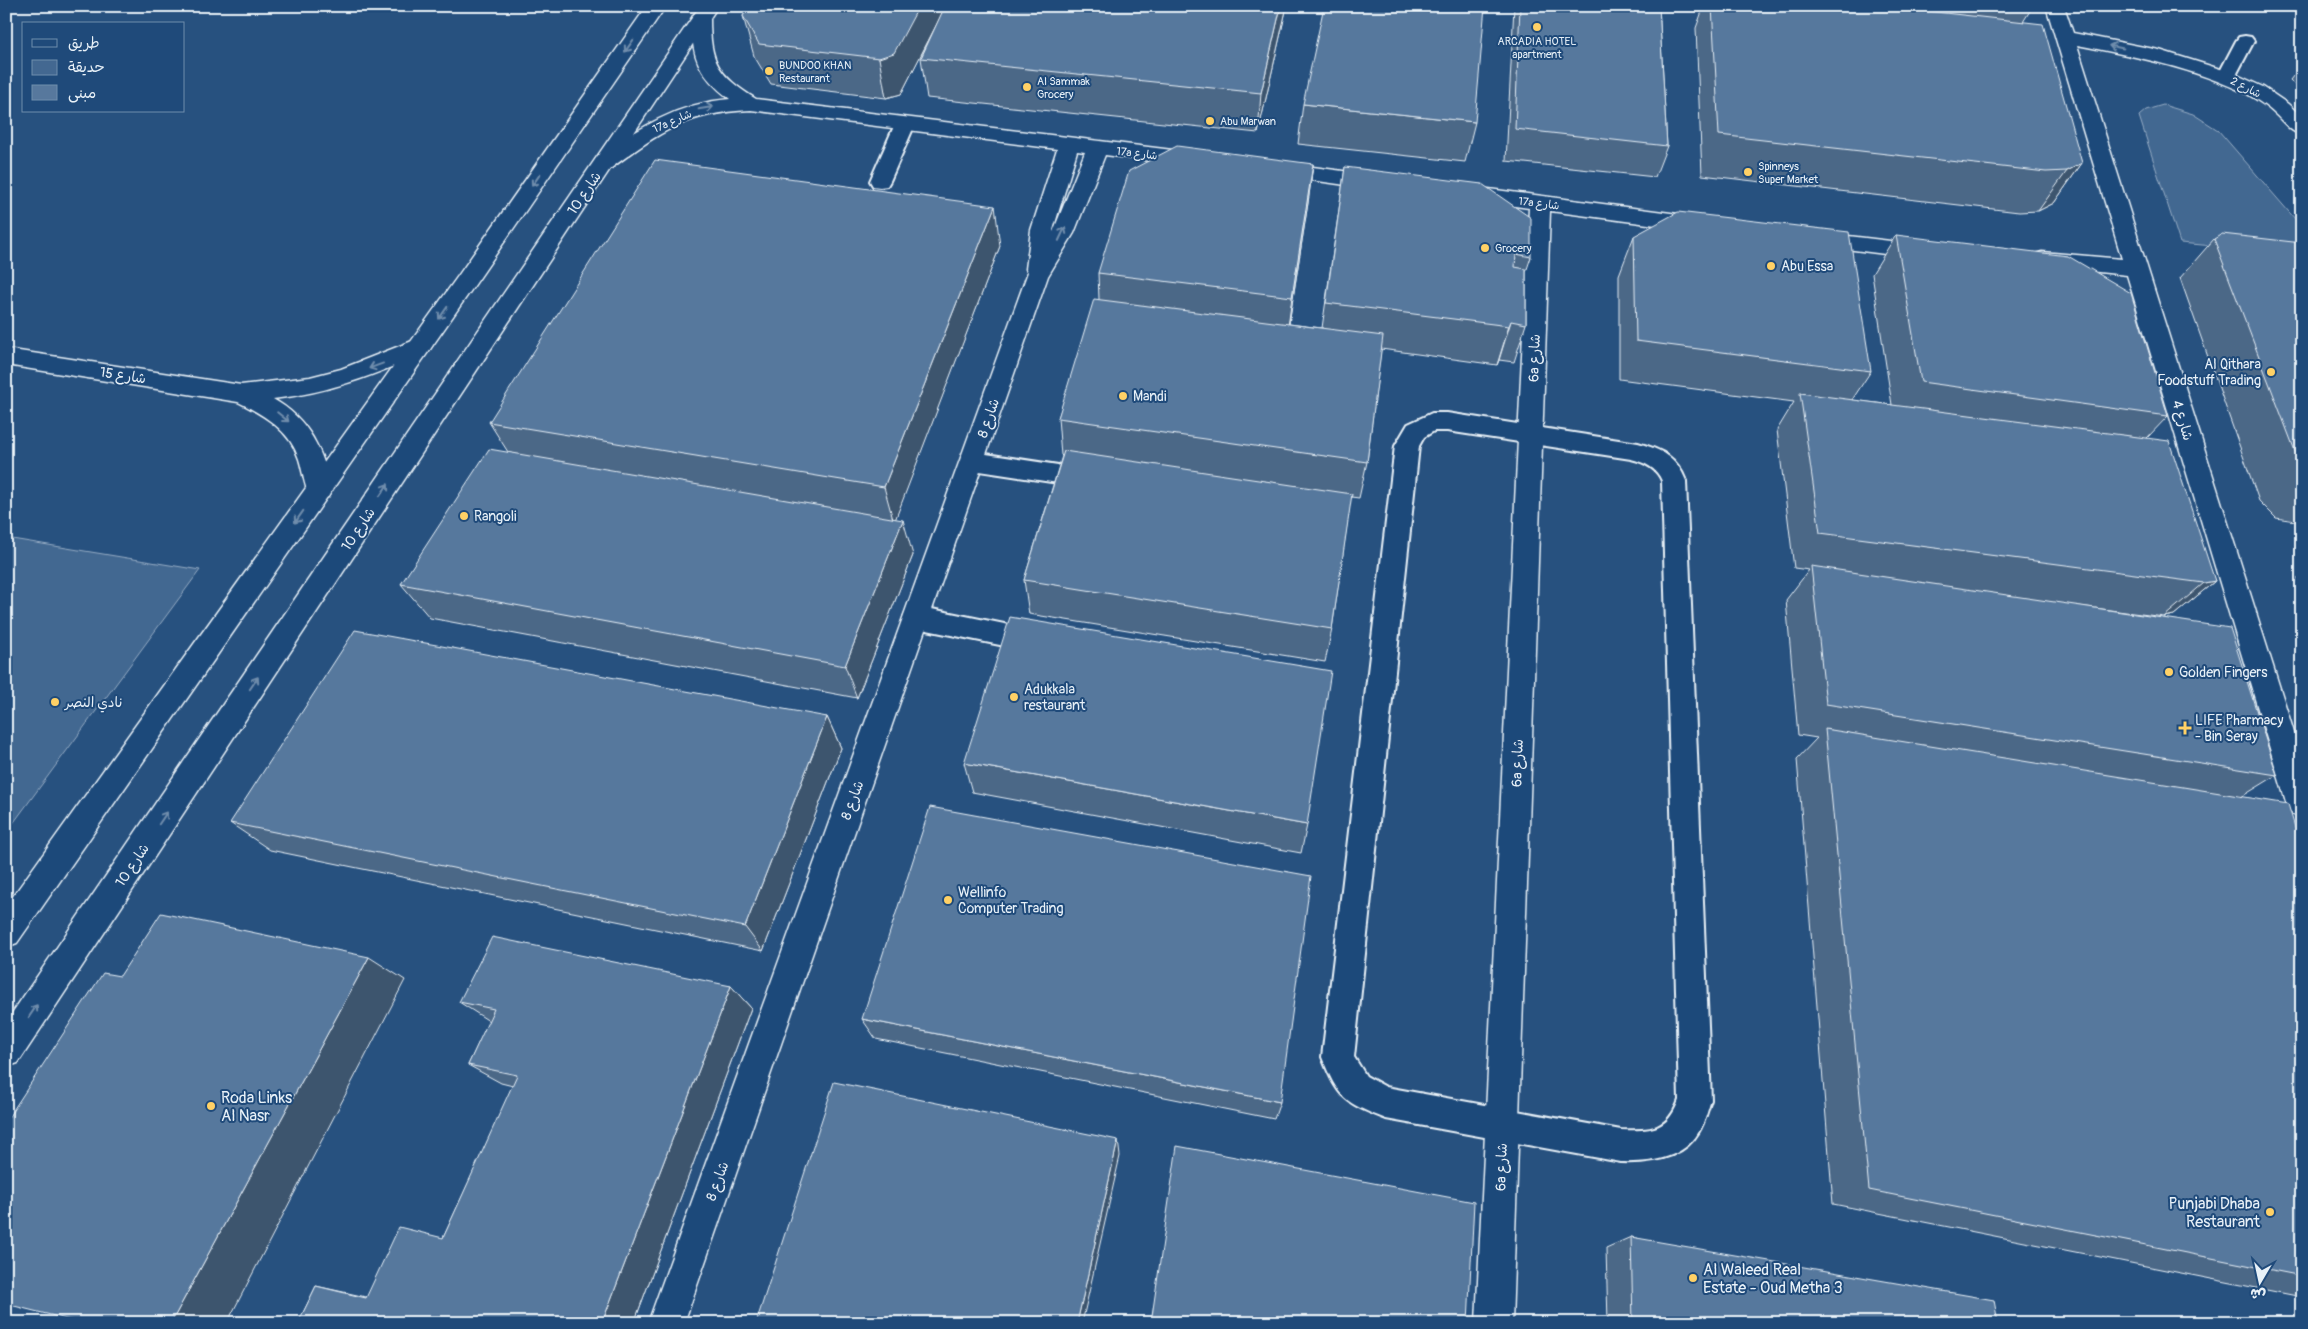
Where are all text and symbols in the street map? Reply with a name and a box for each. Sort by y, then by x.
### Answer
marker: ARCADIA HOTEL apartment [1531,21,1543,33]
legend [22,22,185,112]
text: طريق [68,34,100,53]
place label: ARCADIA HOTEL apartment [1498,35,1576,61]
one-way arrow [624,39,634,53]
one-way arrow [2109,42,2125,51]
text: حديقة [68,58,105,77]
place label: BUNDOO KHAN Restaurant [779,59,851,85]
marker: BUNDOO KHAN Restaurant [763,65,775,77]
street label: شارع 2 [2227,74,2263,102]
place label: Al Sammak Grocery [1037,75,1090,101]
marker: Al Sammak Grocery [1021,81,1033,93]
text: مبنى [68,84,96,103]
one-way arrow [698,102,714,112]
street label: 17a شارع [651,107,695,138]
marker: Abu Marwan [1204,115,1216,127]
place label: Abu Marwan [1220,115,1276,128]
street label: 17a شارع [1115,145,1158,164]
place label: Spinneys Super Market [1758,160,1819,186]
marker: Spinneys Super Market [1742,166,1754,178]
street label: شارع 10 [564,168,606,219]
one-way arrow [531,173,541,187]
street label: 17a شارع [1517,195,1560,214]
one-way arrow [1058,227,1067,242]
marker: Grocery [1479,242,1491,254]
place label: Grocery [1495,242,1532,255]
place label: Abu Essa [1781,258,1833,275]
marker: Abu Essa [1765,260,1777,272]
one-way arrow [438,306,448,320]
street label: 6a شارع [1525,334,1545,382]
place label: Al Qithara Foodstuff Trading [2157,356,2261,389]
one-way arrow [368,362,383,371]
street label: شارع 15 [99,363,147,389]
marker: Al Qithara Foodstuff Trading [2265,366,2277,378]
place label: Mandi [1133,388,1167,405]
marker: Mandi [1117,390,1129,402]
street label: شارع 8 [974,396,1004,440]
street label: شارع 4 [2167,398,2197,443]
one-way arrow [276,412,289,423]
one-way arrow [379,483,389,497]
street label: شارع 10 [338,504,380,555]
place label: Rangoli [474,508,517,525]
one-way arrow [294,510,304,524]
marker: Rangoli [458,510,470,522]
place label: Golden Fingers [2179,664,2268,681]
marker: Golden Fingers [2163,666,2175,678]
one-way arrow [249,676,259,690]
place label: Adukkala restaurant [1024,681,1086,714]
marker: Adukkala restaurant [1008,691,1020,703]
place label: نادي النصر [64,694,122,713]
marker: نادي النصر [49,696,61,708]
place label: LIFE Pharmacy - Bin Seray [2195,712,2283,745]
marker: LIFE Pharmacy - Bin Seray [2179,722,2191,734]
street label: 6a شارع [1508,739,1528,787]
street label: شارع 8 [838,778,868,822]
one-way arrow [158,811,168,825]
street label: شارع 10 [112,840,154,891]
place label: Wellinfo Computer Trading [958,884,1063,917]
marker: Wellinfo Computer Trading [942,894,954,906]
one-way arrow [29,1004,39,1018]
place label: Roda Links Al Nasr [221,1088,292,1126]
marker: Roda Links Al Nasr [205,1100,217,1112]
street label: 6a شارع [1492,1143,1512,1191]
street label: شارع 8 [703,1159,733,1203]
place label: Punjabi Dhaba Restaurant [2168,1194,2261,1232]
marker: Punjabi Dhaba Restaurant [2264,1206,2276,1218]
north arrow [2236,1256,2286,1306]
place label: Al Waleed Real Estate - Oud Metha 3 [1703,1260,1843,1298]
marker: Al Waleed Real Estate - Oud Metha 3 [1687,1272,1699,1284]
text: ش [2249,1285,2267,1304]

